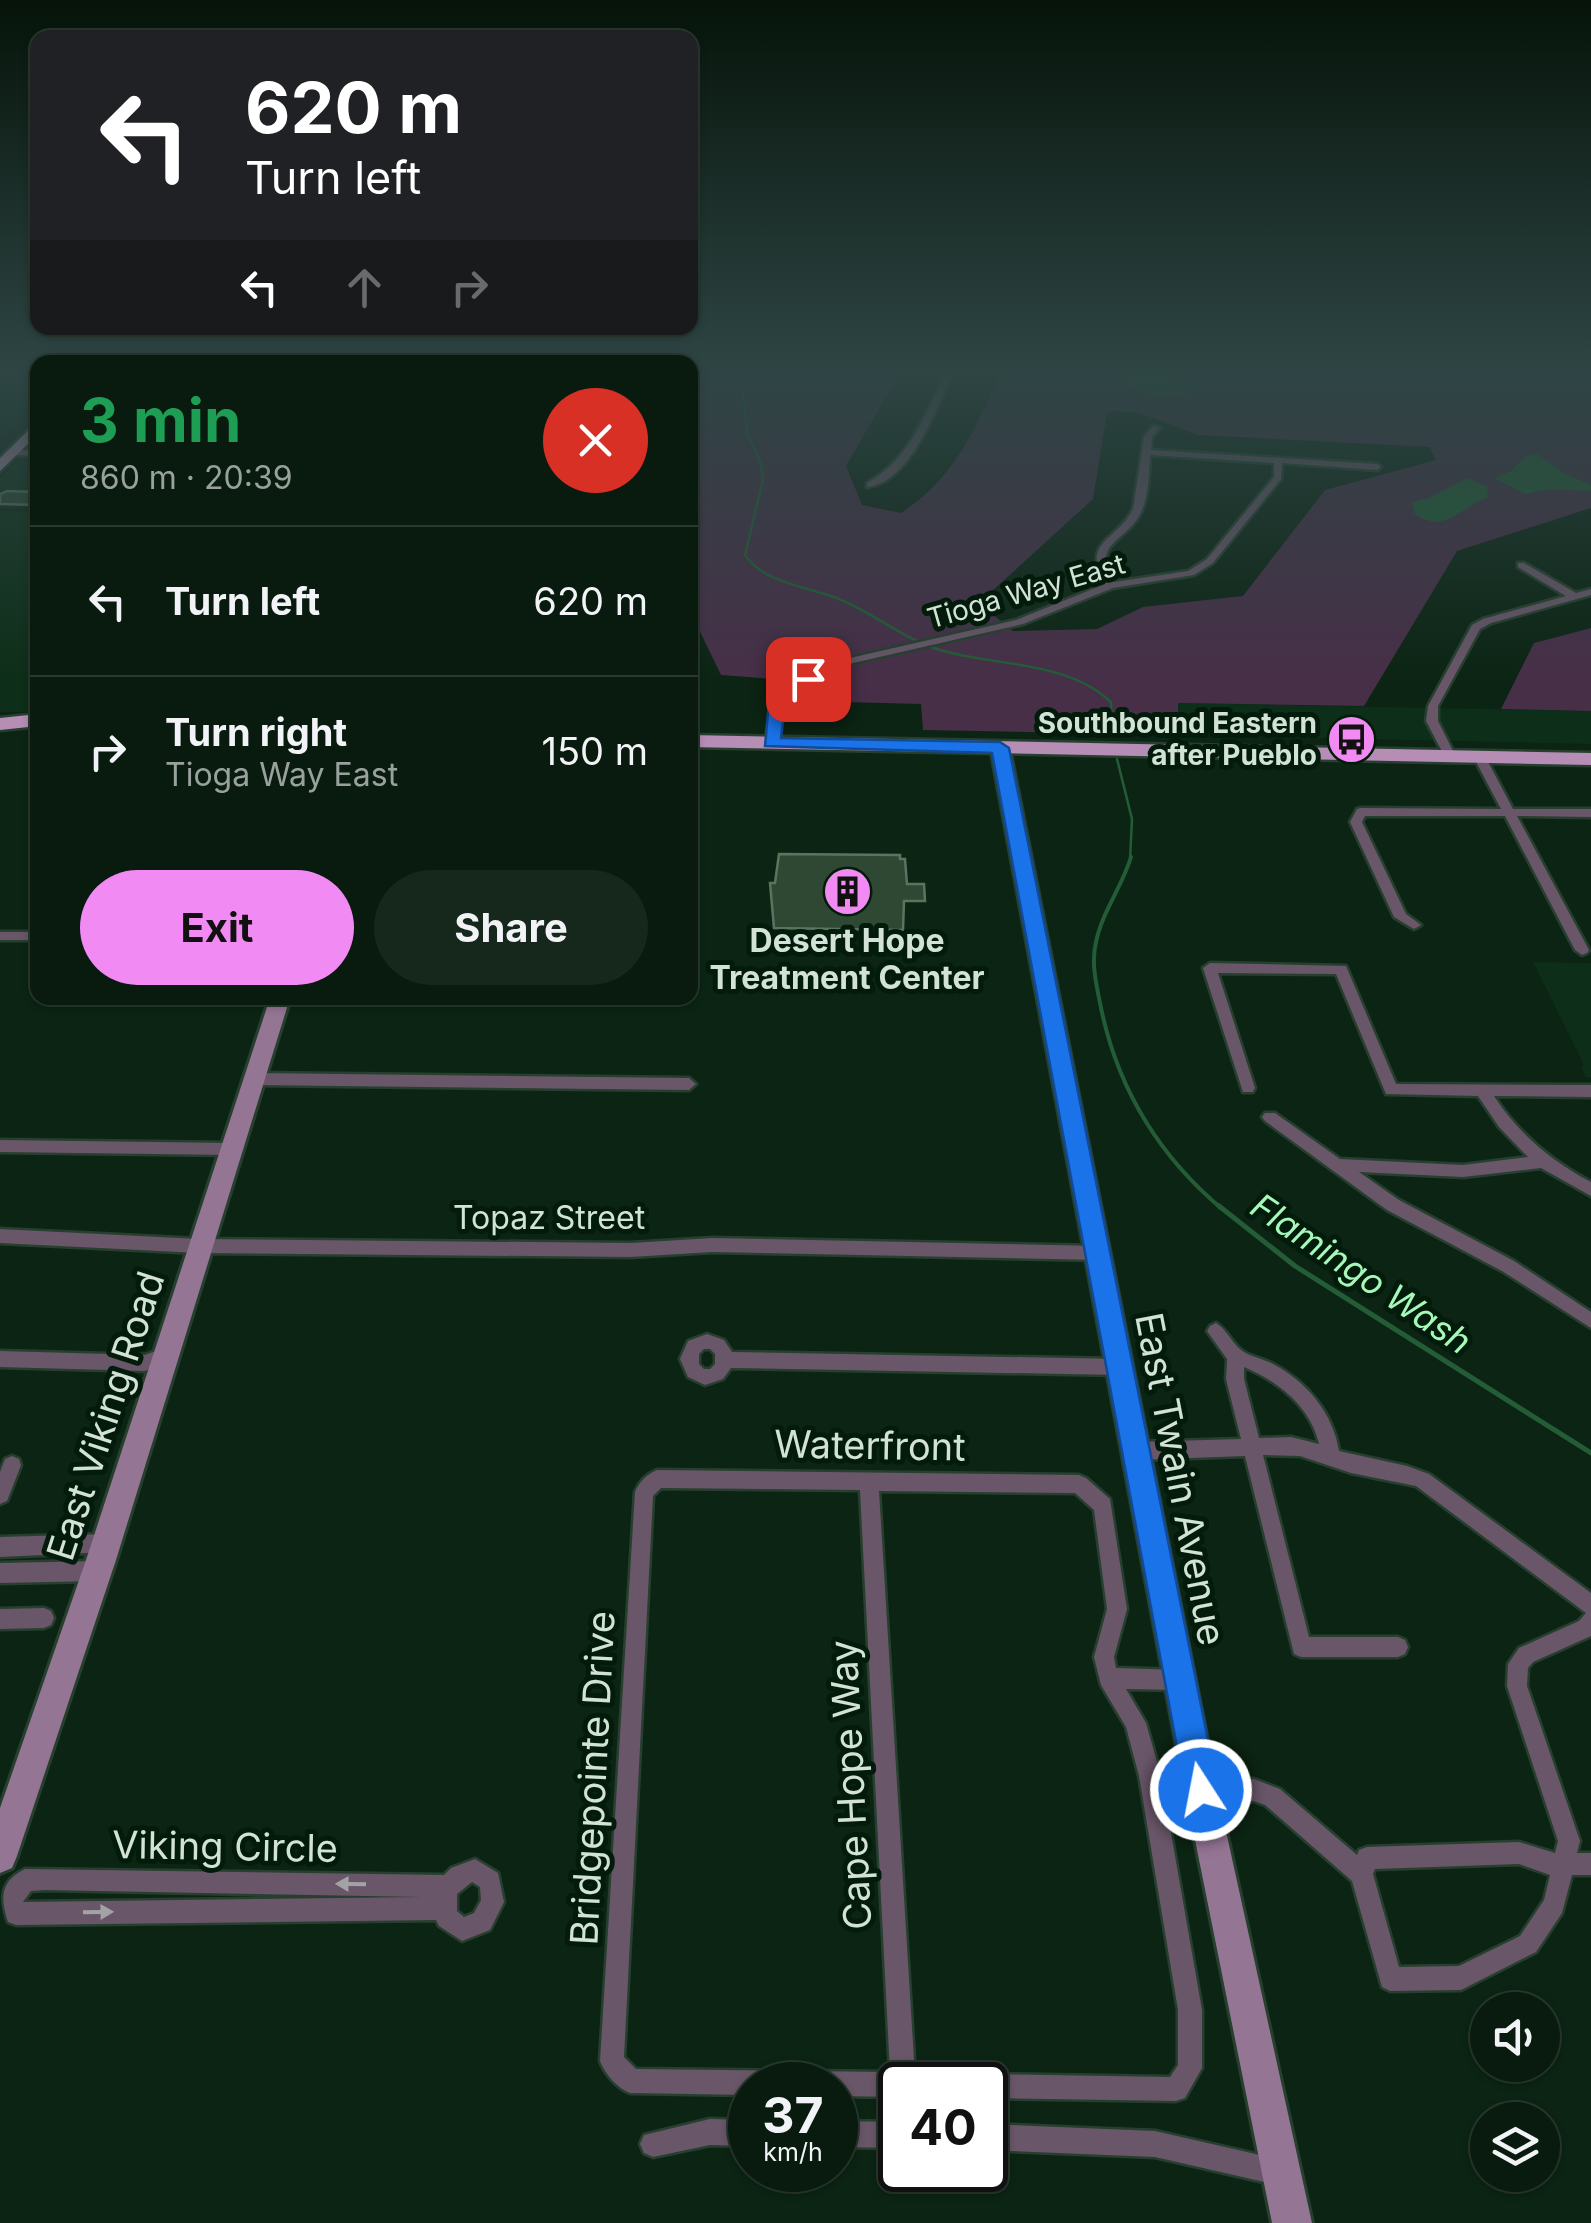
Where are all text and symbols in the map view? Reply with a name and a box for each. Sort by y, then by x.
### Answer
text: 620 m [245,65,462,150]
icon: left [80,70,210,200]
text: Turn left [245,150,421,205]
icon: left [232,260,287,315]
icon: ahead [337,260,392,315]
icon: right [442,260,497,315]
text: 3 min [80,384,241,456]
button: close [543,388,648,493]
text: 860 m · 20:39 [80,458,293,497]
street label: Tioga Way East [923,547,1129,635]
icon: left [80,574,135,629]
text: Turn left [165,578,320,624]
text: 620 m [533,578,648,624]
pin [766,637,851,722]
icon: arrive [781,652,836,707]
place label: Southbound Eastern after Pueblo [1038,706,1317,772]
text: Turn right [165,709,347,755]
bus stop icon: Southbound Eastern after Pueblo [1326,713,1378,765]
icon: right [80,724,135,779]
text: 150 m [541,728,648,774]
text: Tioga Way East [165,755,398,794]
building icon: Desert Hope Treatment Center [821,865,873,917]
button: Exit [80,870,354,985]
button: Share [374,870,648,985]
place label: Desert Hope Treatment Center [709,921,985,997]
water label: Flamingo Wash [1244,1184,1479,1362]
street label: Topaz Street [453,1198,645,1237]
street label: East Viking Road [37,1265,173,1566]
street label: East Twain Avenue [1126,1309,1236,1649]
street label: Waterfront [774,1420,966,1470]
street label: Bridgepointe Drive [560,1610,624,1946]
street label: Cape Hope Way [819,1639,881,1931]
position arrow [1149,1738,1253,1842]
street label: Viking Circle [112,1821,338,1871]
one-way arrow [334,1876,366,1892]
one-way arrow [82,1904,114,1920]
map controls [1470,1992,1560,2192]
button: sound [1470,1992,1560,2082]
speed limit sign: 40 [878,2062,1008,2192]
text: 37 [762,2085,824,2145]
button: layers [1470,2102,1560,2192]
text: km/h [763,2137,823,2167]

